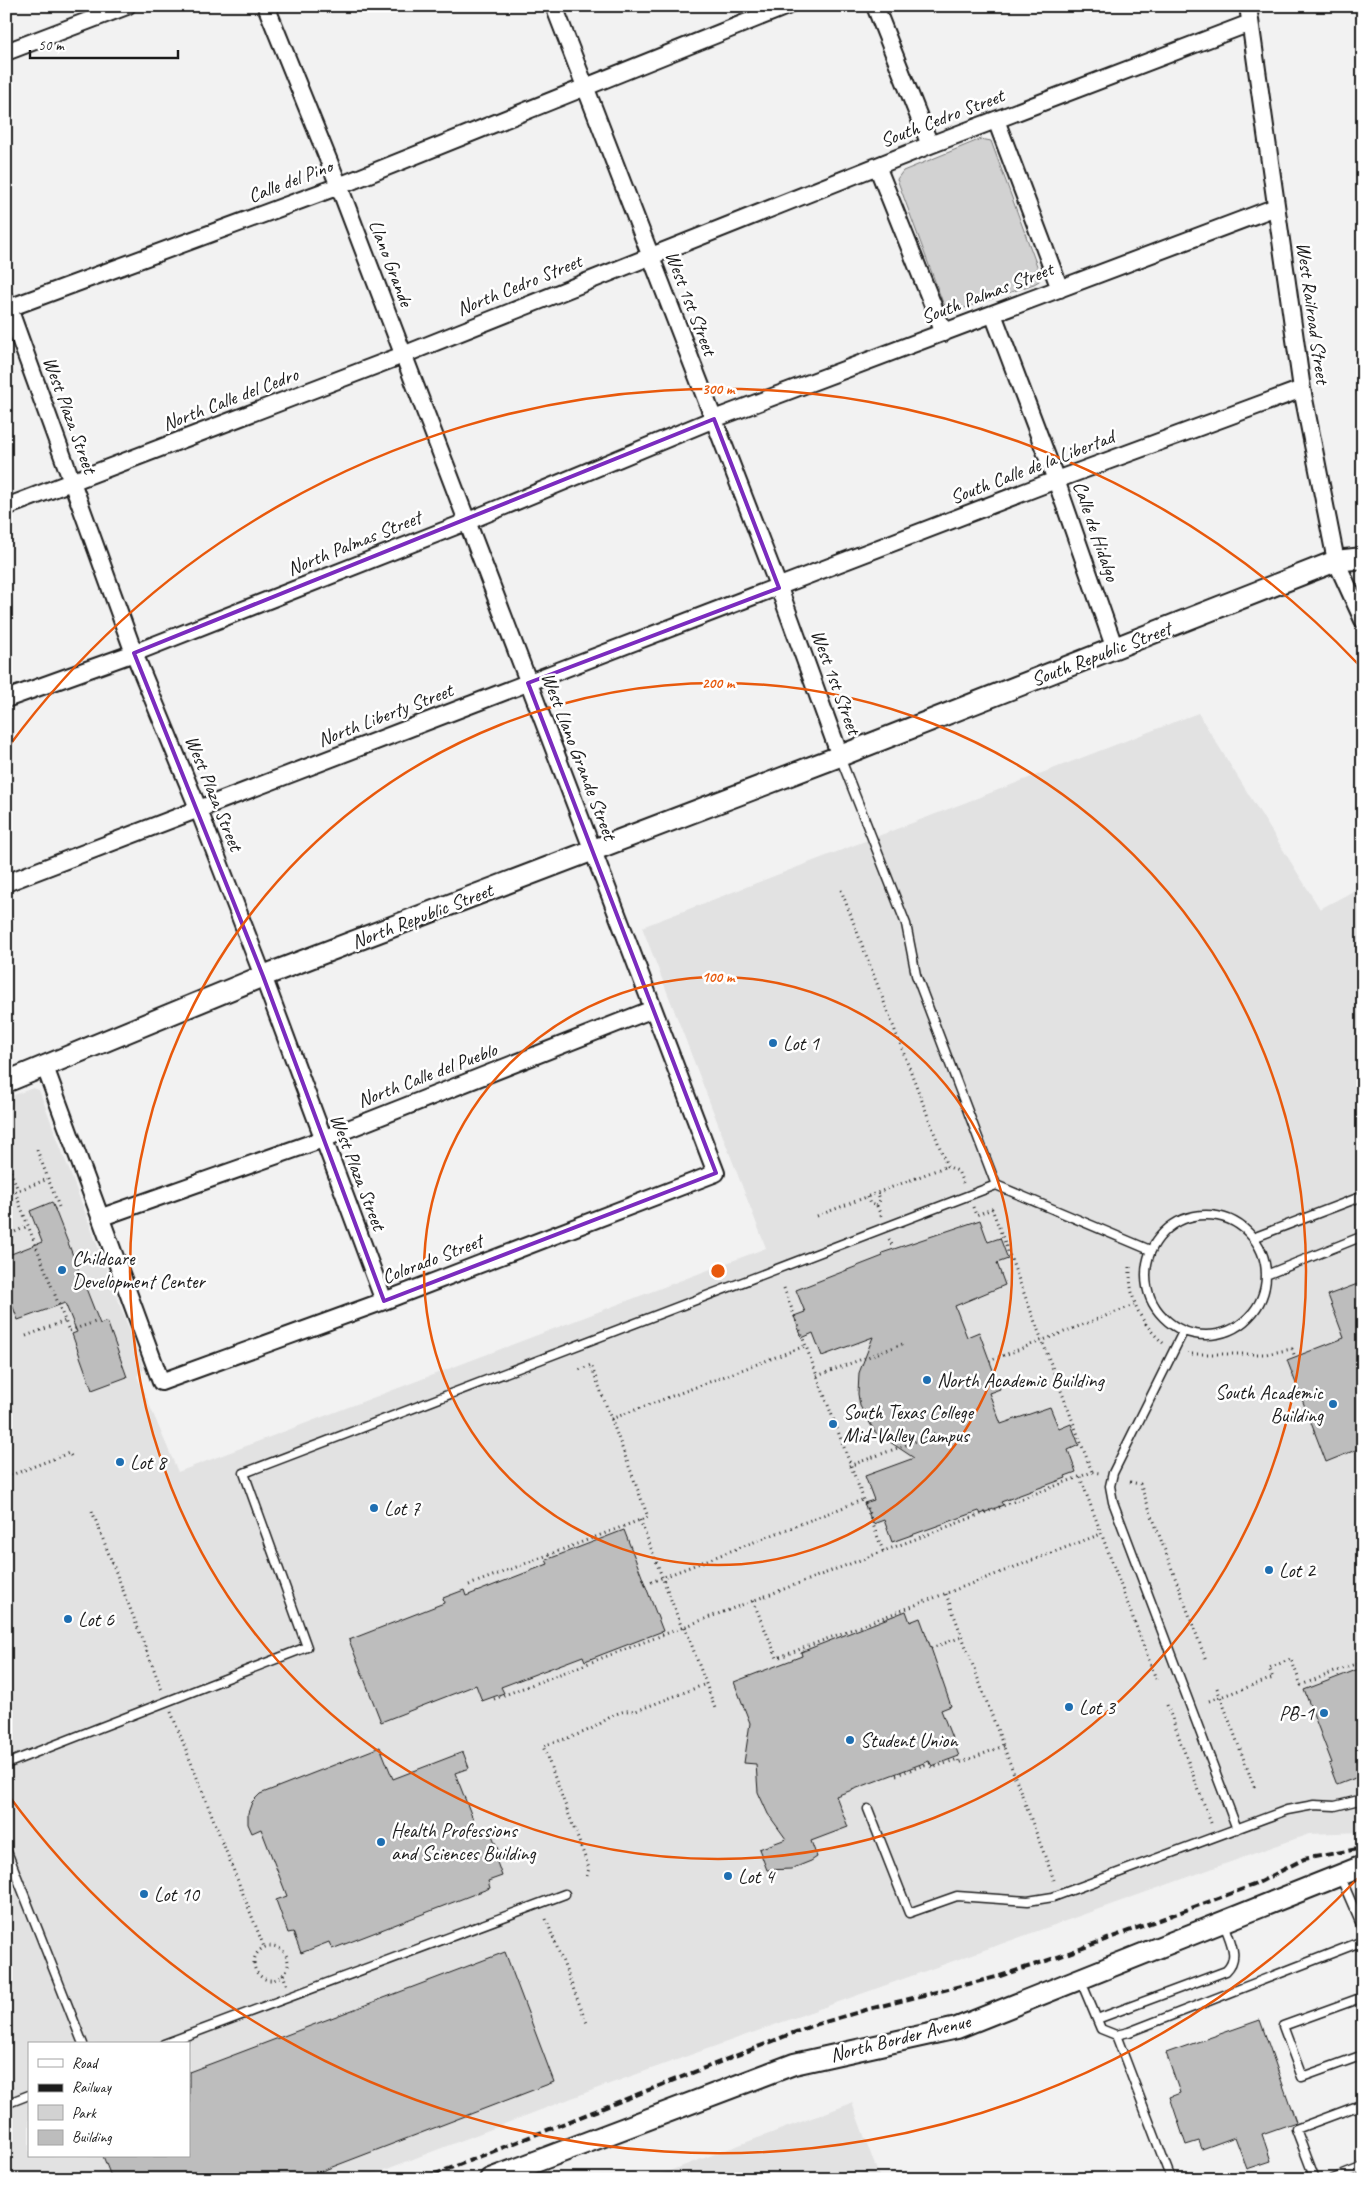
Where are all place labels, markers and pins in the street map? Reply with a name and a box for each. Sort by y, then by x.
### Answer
place label: Lot 1 [783,1031,820,1056]
marker: Lot 1 [767,1037,779,1049]
place label: Childcare Development Center [72,1246,207,1294]
centre of rings [709,1262,727,1280]
marker: Childcare Development Center [56,1264,68,1276]
place label: North Academic Building [937,1368,1105,1393]
marker: North Academic Building [921,1374,933,1386]
place label: South Academic Building [1215,1380,1324,1428]
marker: South Academic Building [1327,1398,1339,1410]
place label: South Texas College Mid-Valley Campus [843,1400,974,1448]
marker: South Texas College Mid-Valley Campus [827,1418,839,1430]
place label: Lot 8 [130,1450,168,1475]
marker: Lot 8 [114,1456,126,1468]
place label: Lot 7 [384,1496,421,1521]
marker: Lot 7 [368,1502,380,1514]
place label: Lot 2 [1279,1558,1317,1583]
marker: Lot 2 [1263,1564,1275,1576]
place label: Lot 6 [78,1607,115,1632]
marker: Lot 6 [62,1613,74,1625]
place label: Lot 3 [1079,1695,1117,1720]
marker: Lot 3 [1063,1701,1075,1713]
place label: PB-1 [1279,1701,1315,1726]
marker: PB-1 [1318,1707,1330,1719]
place label: Student Union [860,1728,958,1753]
marker: Student Union [844,1734,856,1746]
place label: Health Professions and Sciences Building [391,1818,537,1866]
marker: Health Professions and Sciences Building [375,1836,387,1848]
place label: Lot 4 [738,1864,776,1889]
marker: Lot 4 [722,1870,734,1882]
place label: Lot 10 [154,1882,201,1907]
marker: Lot 10 [138,1888,150,1900]

